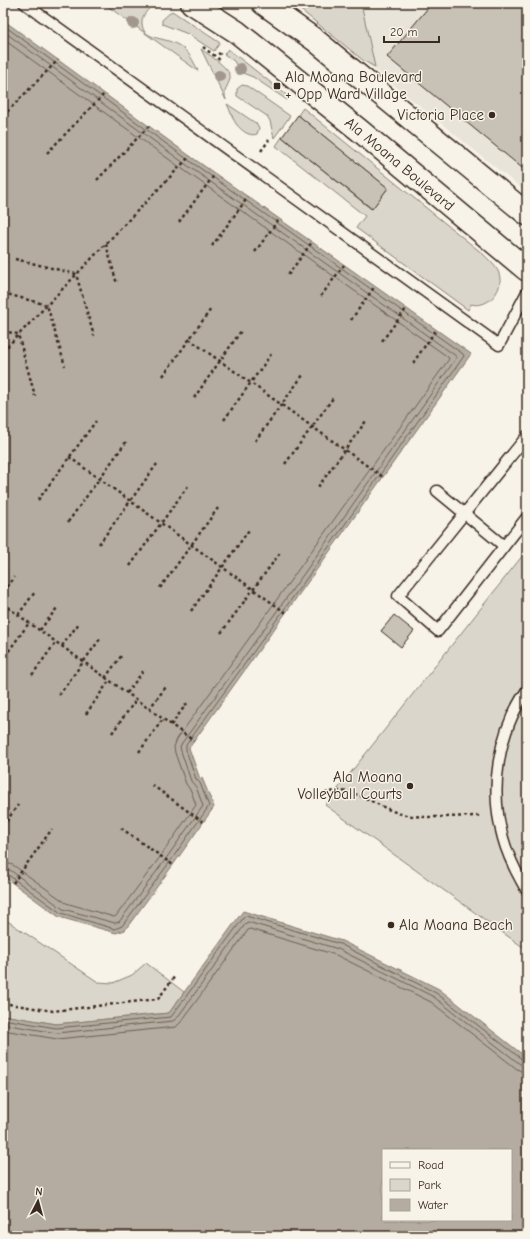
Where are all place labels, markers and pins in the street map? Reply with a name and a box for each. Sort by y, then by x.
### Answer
place label: Ala Moana Boulevard + Opp Ward Village [285,68,422,103]
marker: Ala Moana Boulevard + Opp Ward Village [272,81,282,91]
place label: Victoria Place [397,106,484,124]
marker: Victoria Place [487,110,497,120]
place label: Ala Moana Volleyball Courts [297,768,402,803]
marker: Ala Moana Volleyball Courts [405,781,415,791]
place label: Ala Moana Beach [399,916,513,934]
marker: Ala Moana Beach [386,920,396,930]

